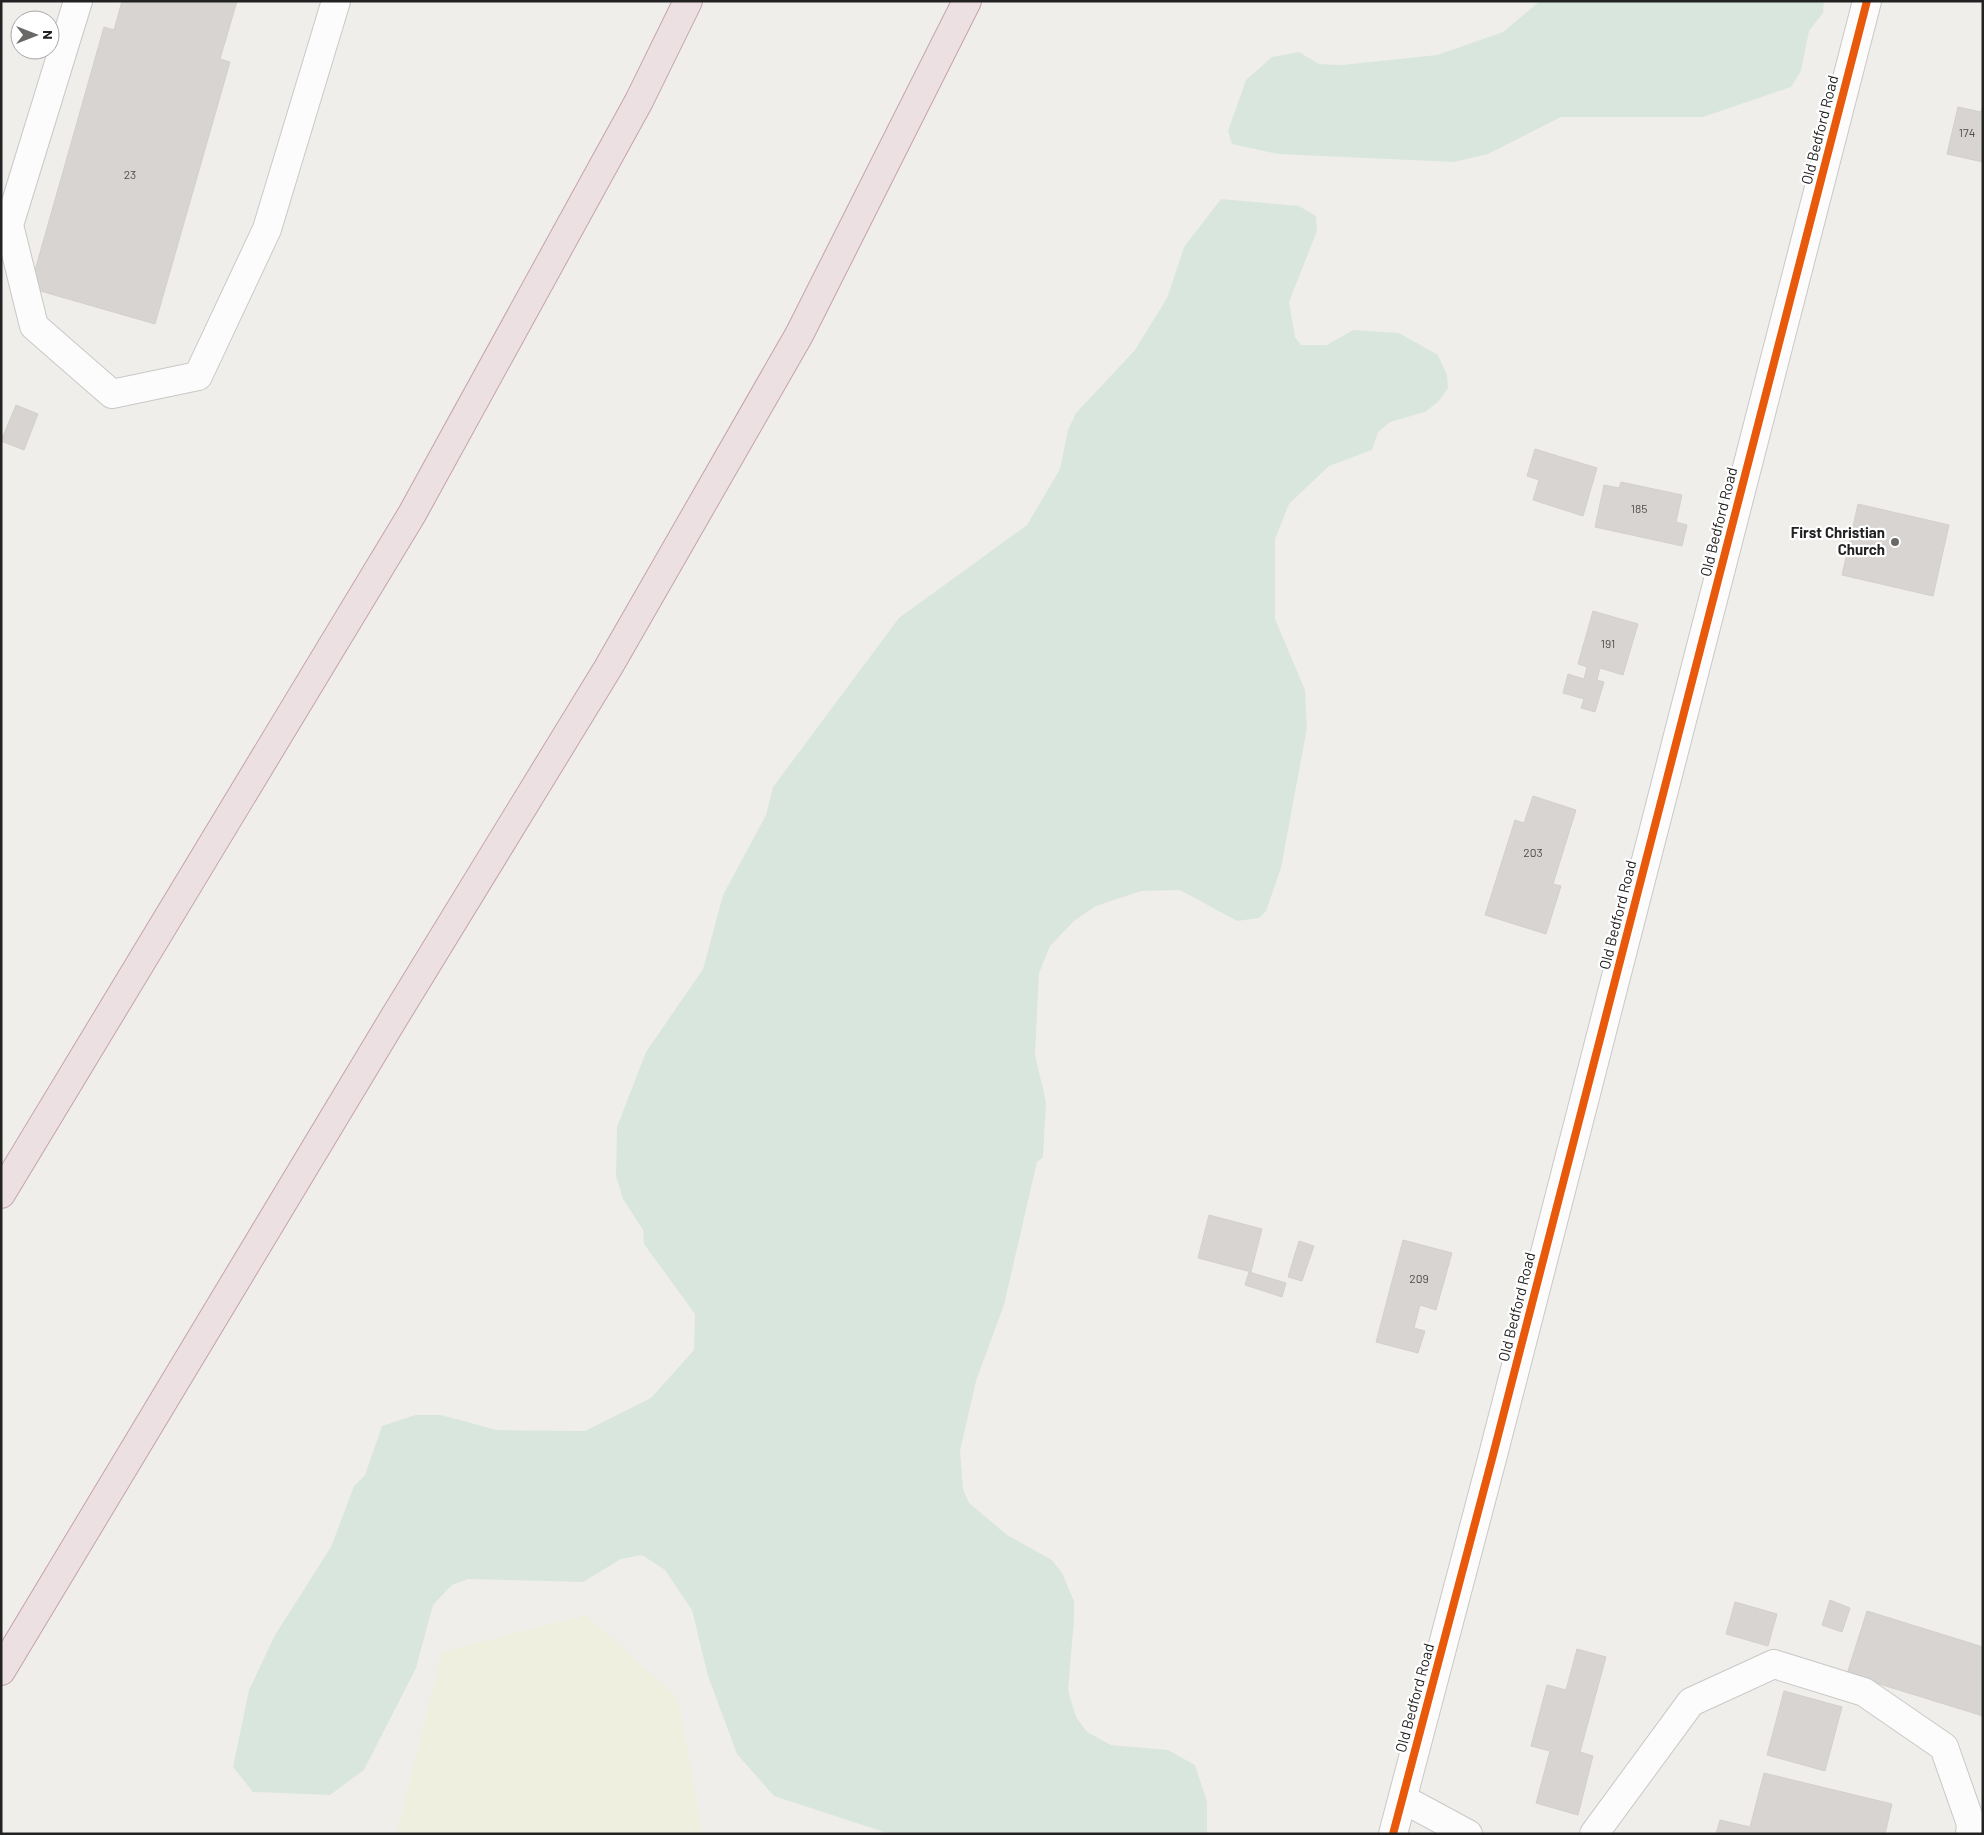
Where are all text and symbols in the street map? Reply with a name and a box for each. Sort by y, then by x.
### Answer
north arrow [10,10,60,60]
text: N [40,30,57,40]
street label: Old Bedford Road [1797,73,1841,186]
house number: 174 [1959,125,1975,139]
house number: 23 [124,167,136,181]
street label: Old Bedford Road [1696,465,1740,578]
house number: 185 [1631,501,1647,515]
place label: First Christian Church [1791,523,1885,558]
marker: First Christian Church [1889,536,1901,548]
house number: 191 [1601,636,1615,650]
house number: 203 [1523,845,1543,859]
street label: Old Bedford Road [1595,858,1639,971]
street label: Old Bedford Road [1494,1250,1538,1363]
house number: 209 [1409,1271,1429,1285]
street label: Old Bedford Road [1391,1641,1437,1754]

